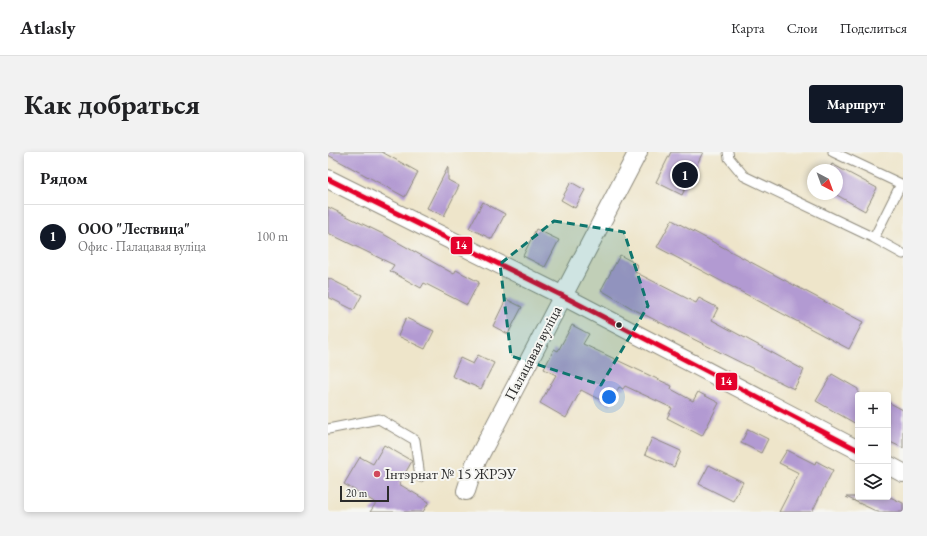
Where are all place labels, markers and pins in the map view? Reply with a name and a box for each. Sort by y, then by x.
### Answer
pin: 1 [672,160,698,190]
unlabelled marker [614,320,624,330]
place label: Інтэрнат № 15 ЖРЭУ [385,464,517,483]
marker: Інтэрнат № 15 ЖРЭУ [372,469,382,479]

